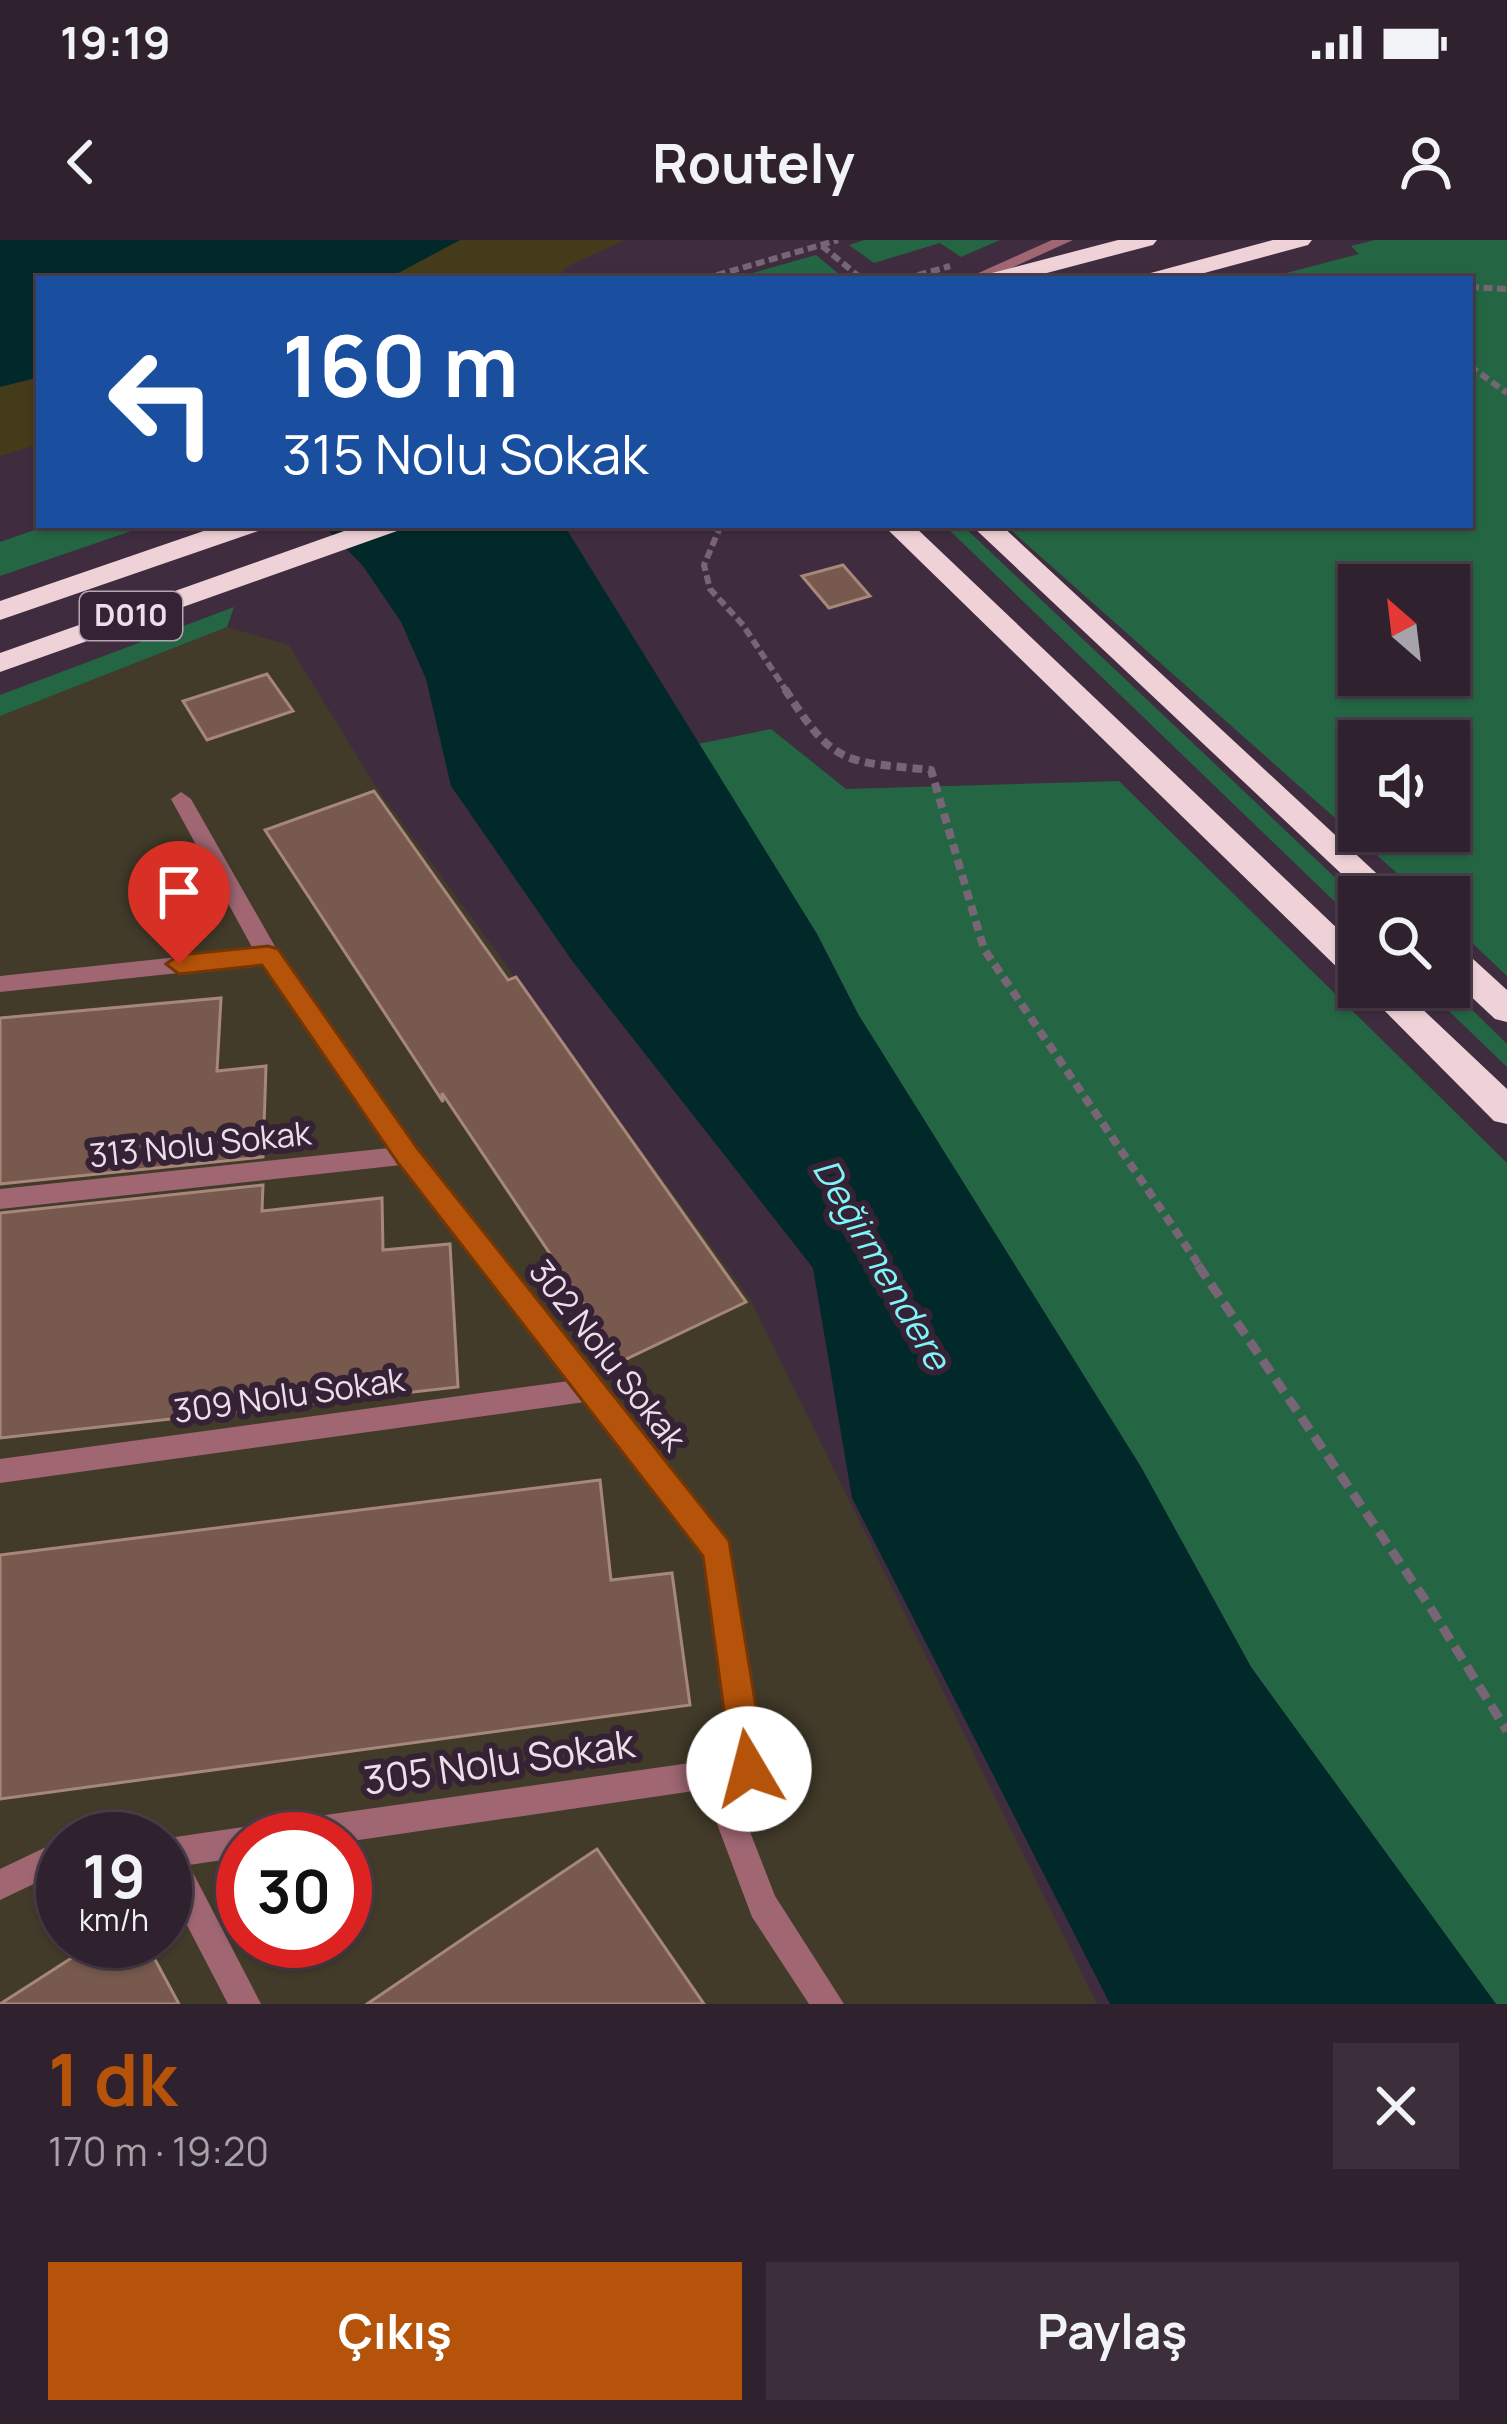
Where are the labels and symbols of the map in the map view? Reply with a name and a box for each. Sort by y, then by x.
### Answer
north arrow [1338,564,1470,696]
road number: D010 [80,592,182,640]
pin [128,841,230,964]
street label: 313 Nolu Sokak [87,1109,315,1178]
water label: Değirmendere [802,1149,964,1380]
street label: 302 Nolu Sokak [520,1250,698,1461]
street label: 309 Nolu Sokak [171,1356,409,1433]
position arrow [686,1706,812,1832]
street label: 305 Nolu Sokak [360,1715,639,1807]
speed limit sign: 30 [216,1812,372,1968]

